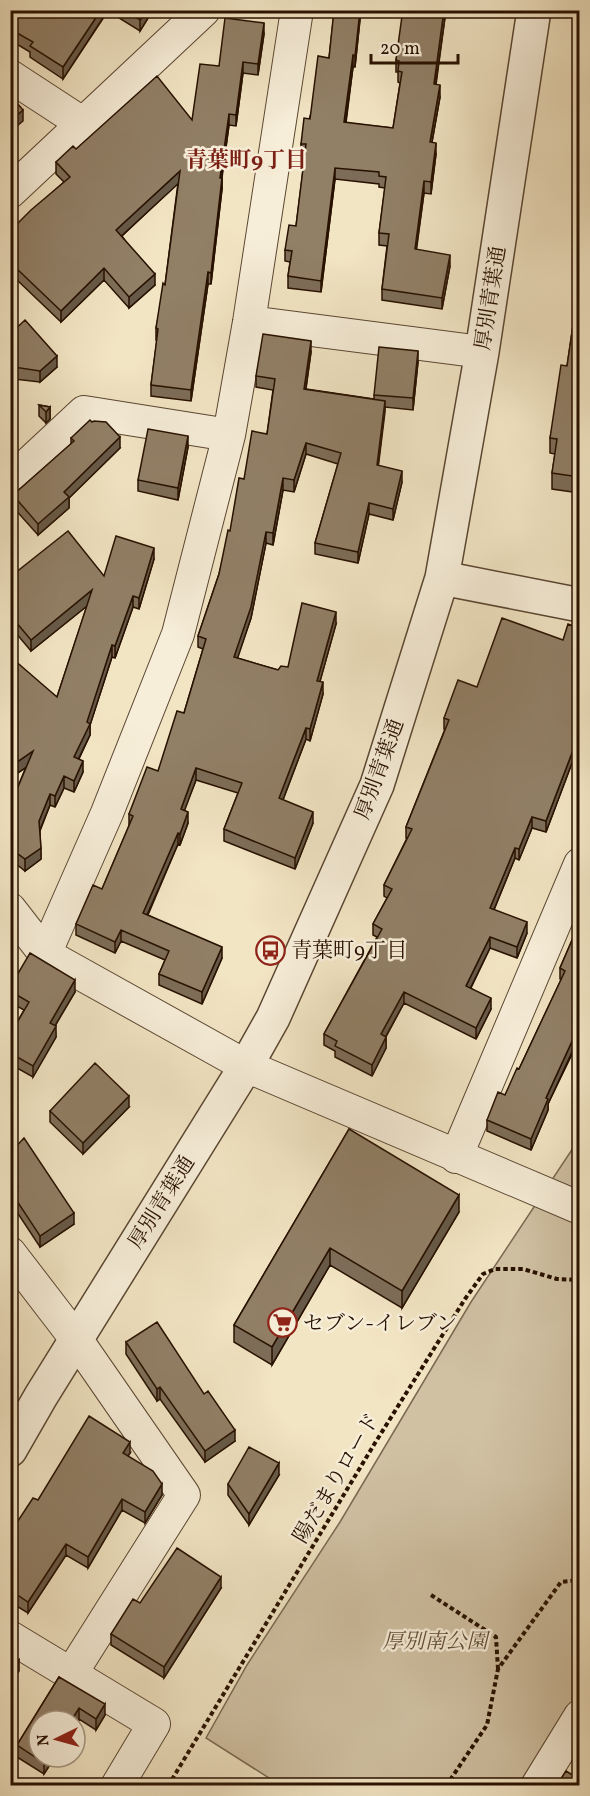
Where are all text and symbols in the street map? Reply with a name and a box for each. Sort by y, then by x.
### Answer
scale bar [371,27,458,65]
text: 20 m [380,37,420,62]
district label: 青葉町9丁目 [185,146,307,177]
street label: 厚別青葉通 [469,244,514,352]
street label: 厚別青葉通 [349,715,412,824]
bus stop icon: 青葉町9丁目 [254,934,286,966]
place label: 青葉町9丁目 [291,937,407,966]
street label: 厚別青葉通 [122,1151,202,1255]
supermarket icon: セブン-イレブン [266,1307,298,1339]
place label: セブン-イレブン [303,1310,457,1339]
street label: 陽だまりロード [287,1408,388,1549]
park label: 厚別南公園 [383,1628,490,1657]
north arrow [27,1709,87,1769]
text: N [33,1733,56,1747]

